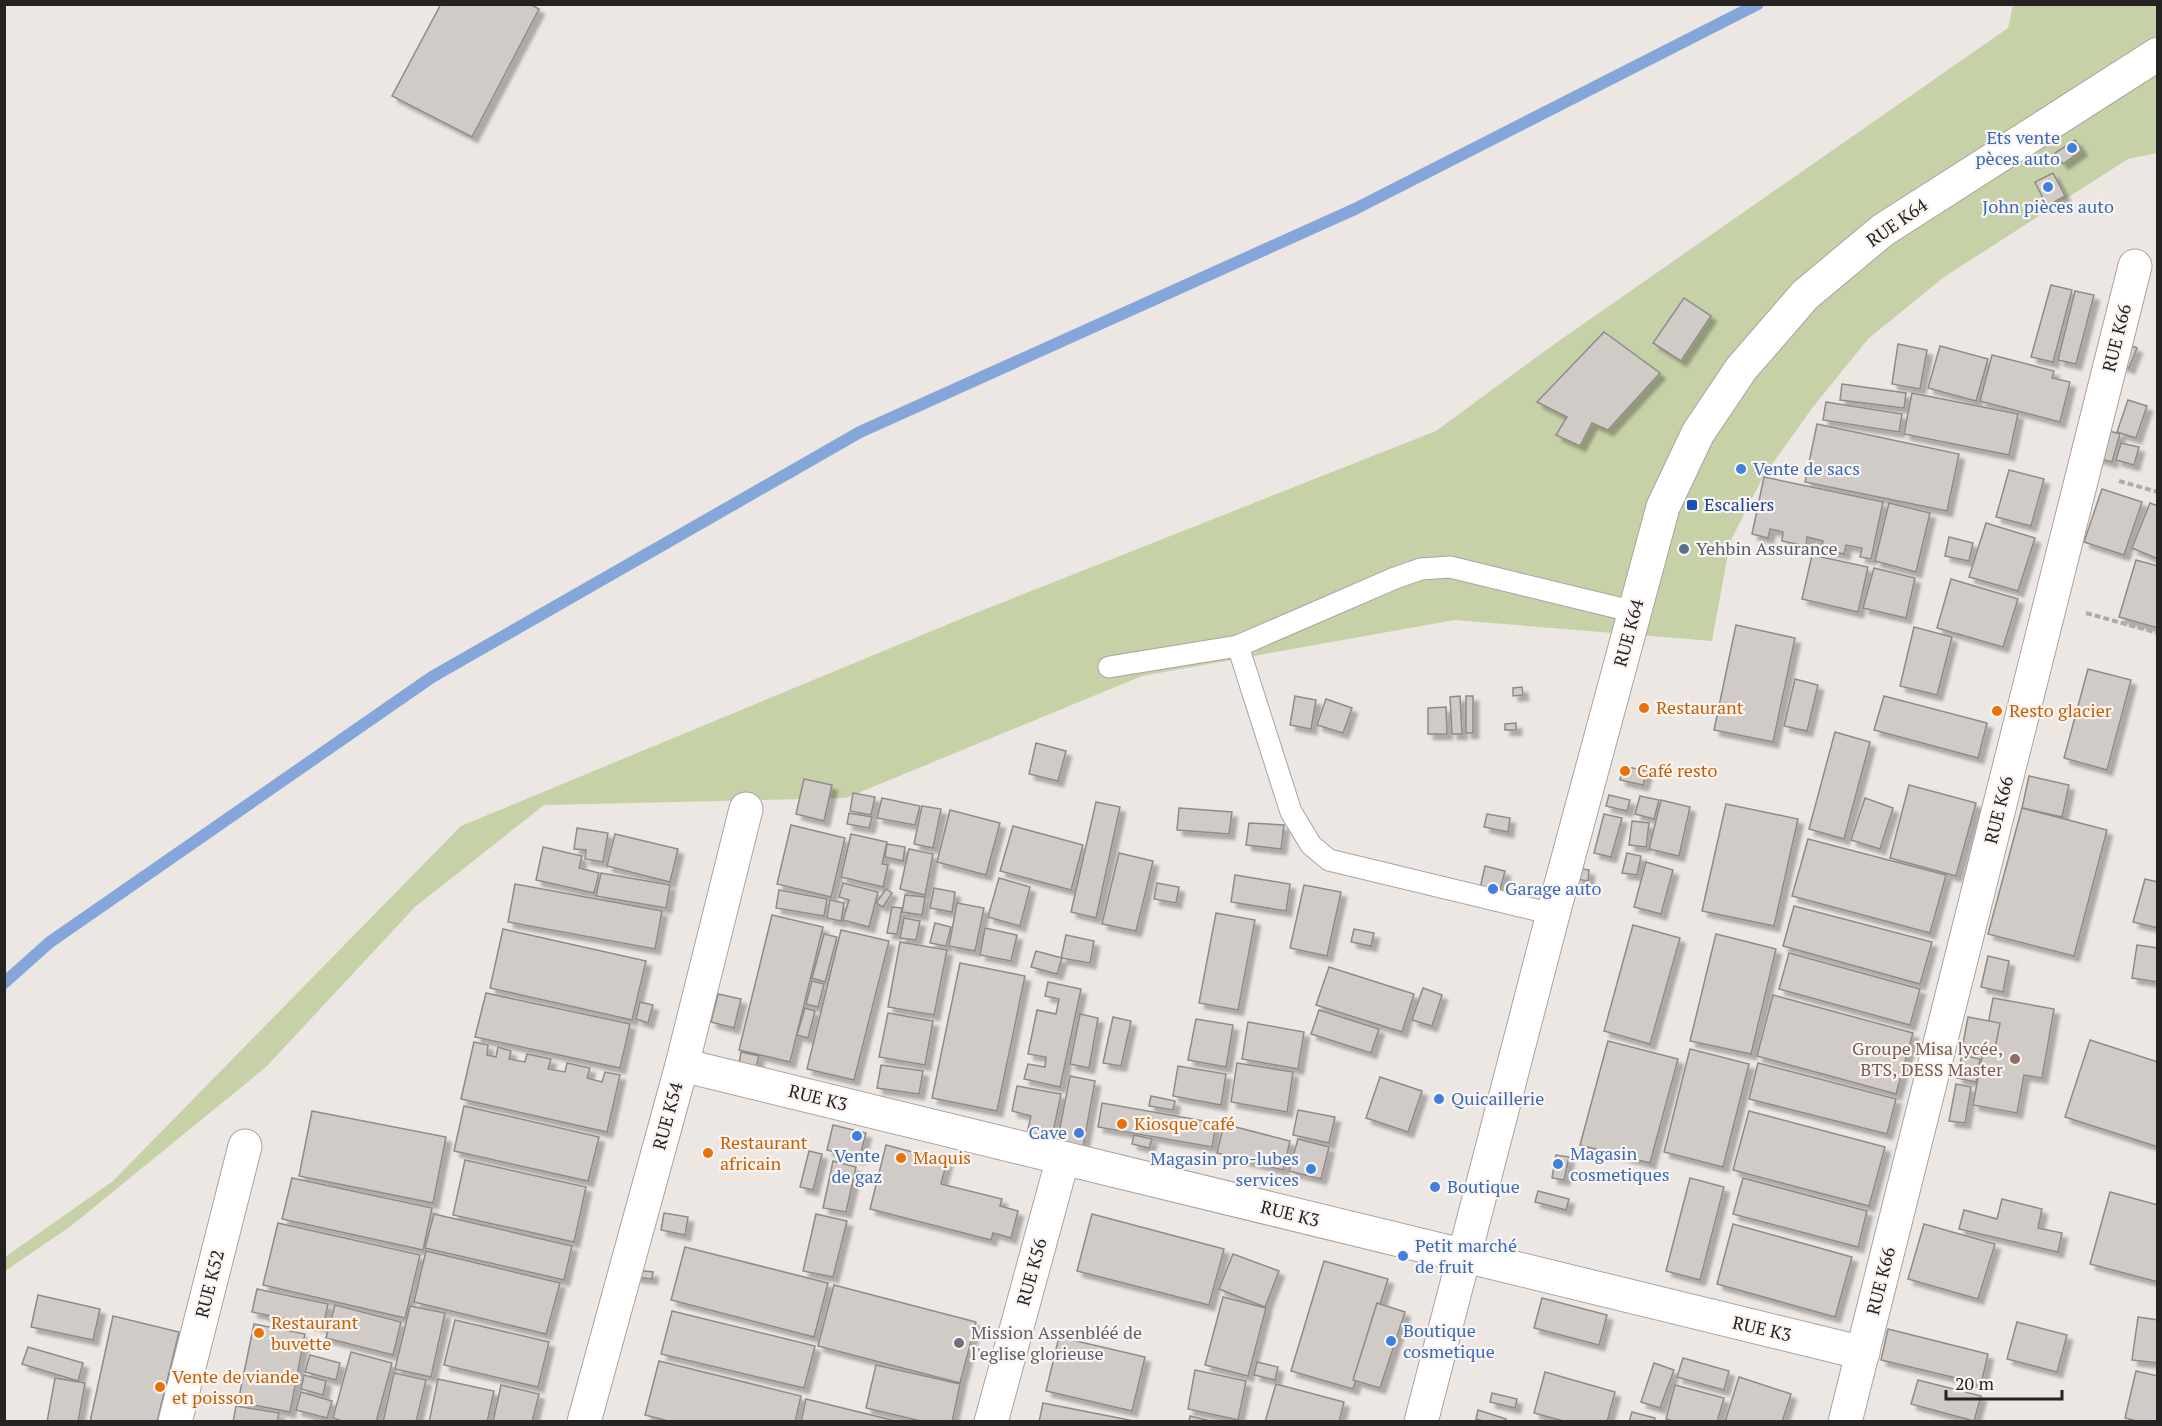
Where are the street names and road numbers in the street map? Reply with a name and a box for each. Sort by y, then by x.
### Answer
street label: RUE K64 [1861,192,1932,252]
street label: RUE K66 [2096,301,2136,374]
street label: RUE K64 [1607,596,1649,669]
street label: RUE K66 [1978,773,2018,846]
street label: RUE K3 [786,1078,850,1116]
street label: RUE K54 [646,1079,688,1152]
street label: RUE K3 [1258,1194,1322,1232]
street label: RUE K56 [1010,1235,1052,1308]
street label: RUE K66 [1860,1244,1900,1317]
street label: RUE K52 [189,1247,229,1320]
street label: RUE K3 [1730,1310,1794,1346]

